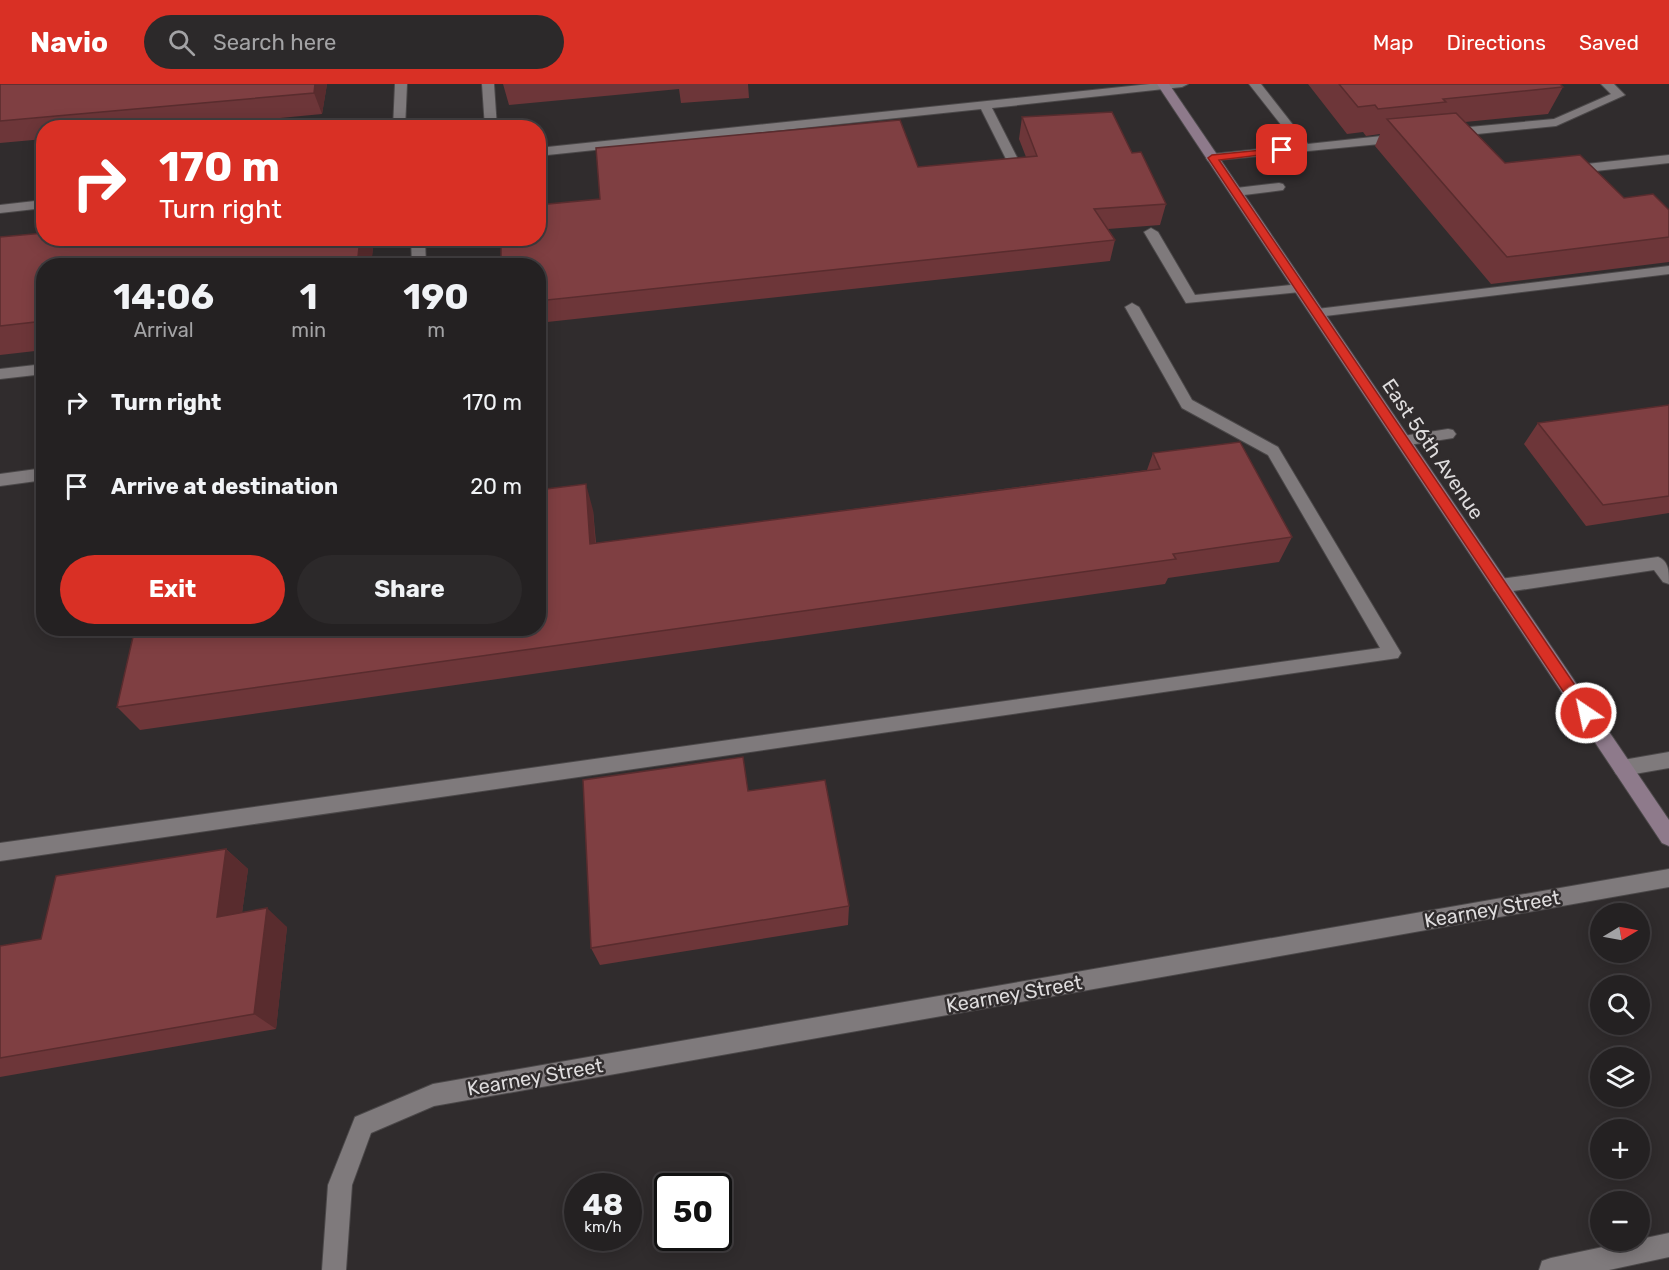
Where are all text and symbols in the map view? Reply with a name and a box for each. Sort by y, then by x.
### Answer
search box [144,15,564,69]
text: Navio [30,26,108,59]
icon: search [165,26,198,59]
text: Search here [213,29,336,56]
text: Map [1373,30,1414,55]
text: Directions [1447,30,1546,55]
text: Saved [1579,30,1639,55]
pin [1256,124,1307,175]
icon: arrive [1265,133,1298,166]
text: 170 m [159,142,280,192]
icon: right [60,144,138,222]
text: Turn right [159,193,282,225]
text: 14:06 [113,275,214,318]
text: 1 [300,275,318,318]
text: 190 [403,275,469,318]
text: Arrival [134,318,194,342]
text: min [291,318,326,342]
text: m [427,318,445,342]
street label: East 56th Avenue [1377,374,1489,524]
icon: right [60,386,93,419]
text: Turn right [111,389,221,416]
text: 170 m [462,389,522,416]
icon: arrive [60,470,93,503]
text: Arrive at destination [111,473,338,500]
text: 20 m [470,473,522,500]
button: Exit [60,555,285,624]
button: Share [297,555,522,624]
position arrow [1554,681,1618,745]
street label: Kearney Street [1422,885,1562,933]
north arrow [1590,903,1650,963]
map controls [1590,903,1650,1251]
street label: Kearney Street [944,970,1084,1018]
button: search [1590,975,1650,1035]
button: layers [1590,1047,1650,1107]
street label: Kearney Street [465,1053,605,1101]
button: + [1590,1119,1650,1179]
speed limit sign: 50 [654,1173,732,1251]
text: 48 [583,1187,623,1223]
button: − [1590,1191,1650,1251]
text: km/h [584,1218,622,1236]

